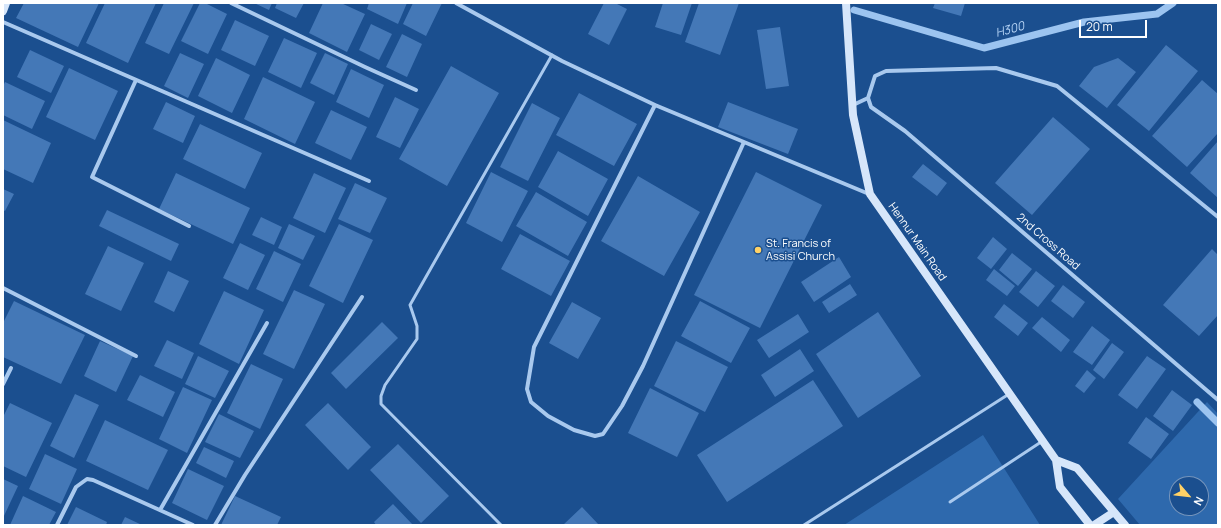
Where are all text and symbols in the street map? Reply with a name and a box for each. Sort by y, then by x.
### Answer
scale bar [1081,12,1149,38]
text: 20 m [1086,18,1113,35]
water label: H300 [994,19,1026,41]
street label: Hennur Main Road [885,200,949,284]
street label: 2nd Cross Road [1014,211,1082,273]
place label: St. Francis of Assisi Church [766,237,835,263]
marker: St. Francis of Assisi Church [753,245,763,255]
north arrow [1169,476,1209,516]
text: N [1191,494,1208,508]

